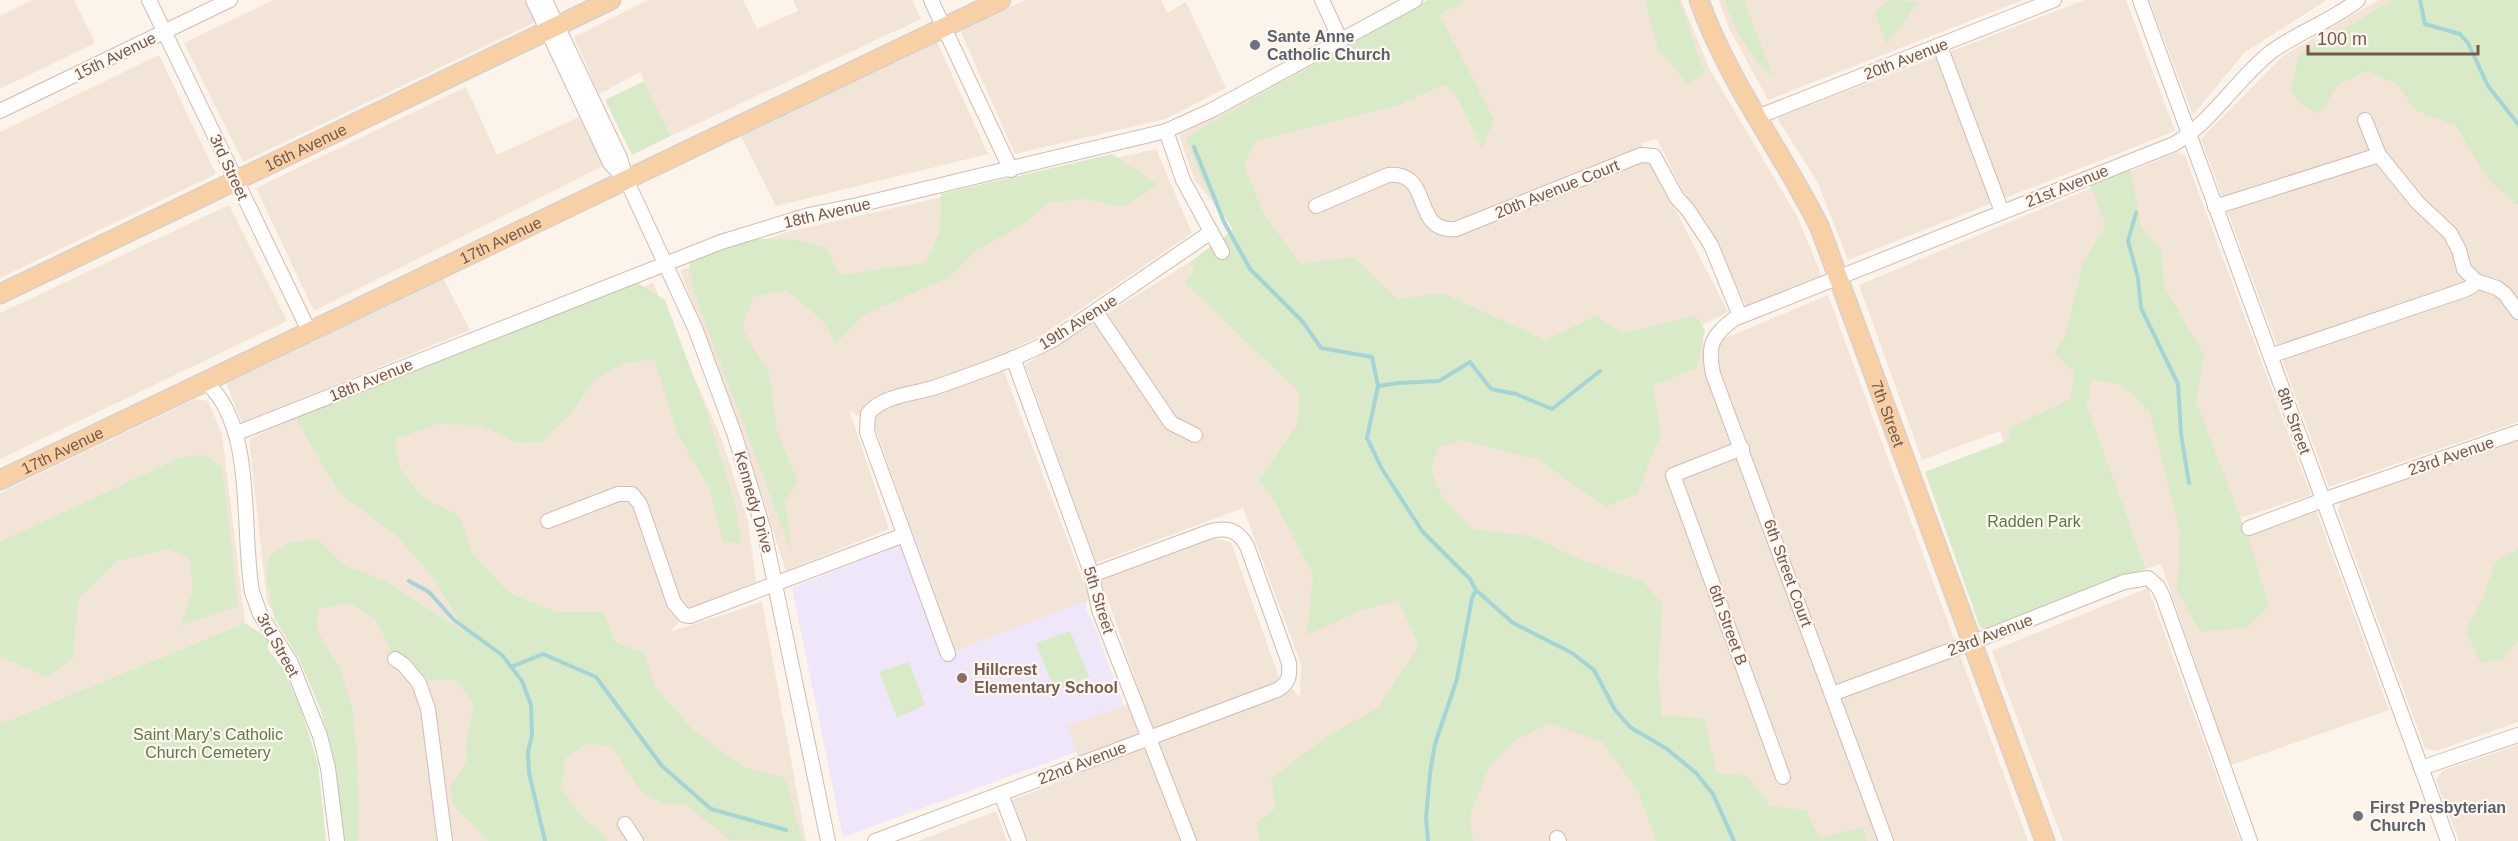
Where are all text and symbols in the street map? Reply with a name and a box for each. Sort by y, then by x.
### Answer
scale bar [2308,18,2478,56]
place label: Sante Anne Catholic Church [1267,28,1391,63]
street label: 15th Avenue [71,29,159,83]
text: 100 m [2317,29,2367,49]
street label: 20th Avenue [1862,35,1951,83]
marker: Sante Anne Catholic Church [1248,38,1262,52]
street label: 16th Avenue [262,120,349,174]
street label: 3rd Street [206,132,252,203]
street label: 20th Avenue Court [1493,156,1622,222]
street label: 21st Avenue [2023,162,2111,210]
street label: 18th Avenue [782,195,872,231]
street label: 17th Avenue [457,213,544,267]
street label: 19th Avenue [1036,291,1120,353]
street label: 18th Avenue [327,355,415,404]
street label: 7th Street [1868,378,1908,449]
street label: 8th Street [2274,385,2314,457]
street label: 17th Avenue [19,423,106,477]
street label: 23rd Avenue [2406,433,2496,479]
street label: Kennedy Drive [731,449,777,555]
park label: Radden Park [1987,513,2082,530]
street label: 6th Street Court [1761,517,1815,629]
street label: 5th Street [1081,564,1117,636]
street label: 6th Street B [1706,582,1750,668]
street label: 3rd Street [254,610,303,680]
street label: 23rd Avenue [1945,611,2035,659]
place label: Hillcrest Elementary School [974,661,1118,696]
marker: Hillcrest Elementary School [955,671,969,685]
park label: Saint Mary's Catholic Church Cemetery [133,726,283,761]
street label: 22nd Avenue [1035,738,1129,788]
place label: First Presbyterian Church [2370,799,2506,834]
marker: First Presbyterian Church [2351,809,2365,823]

